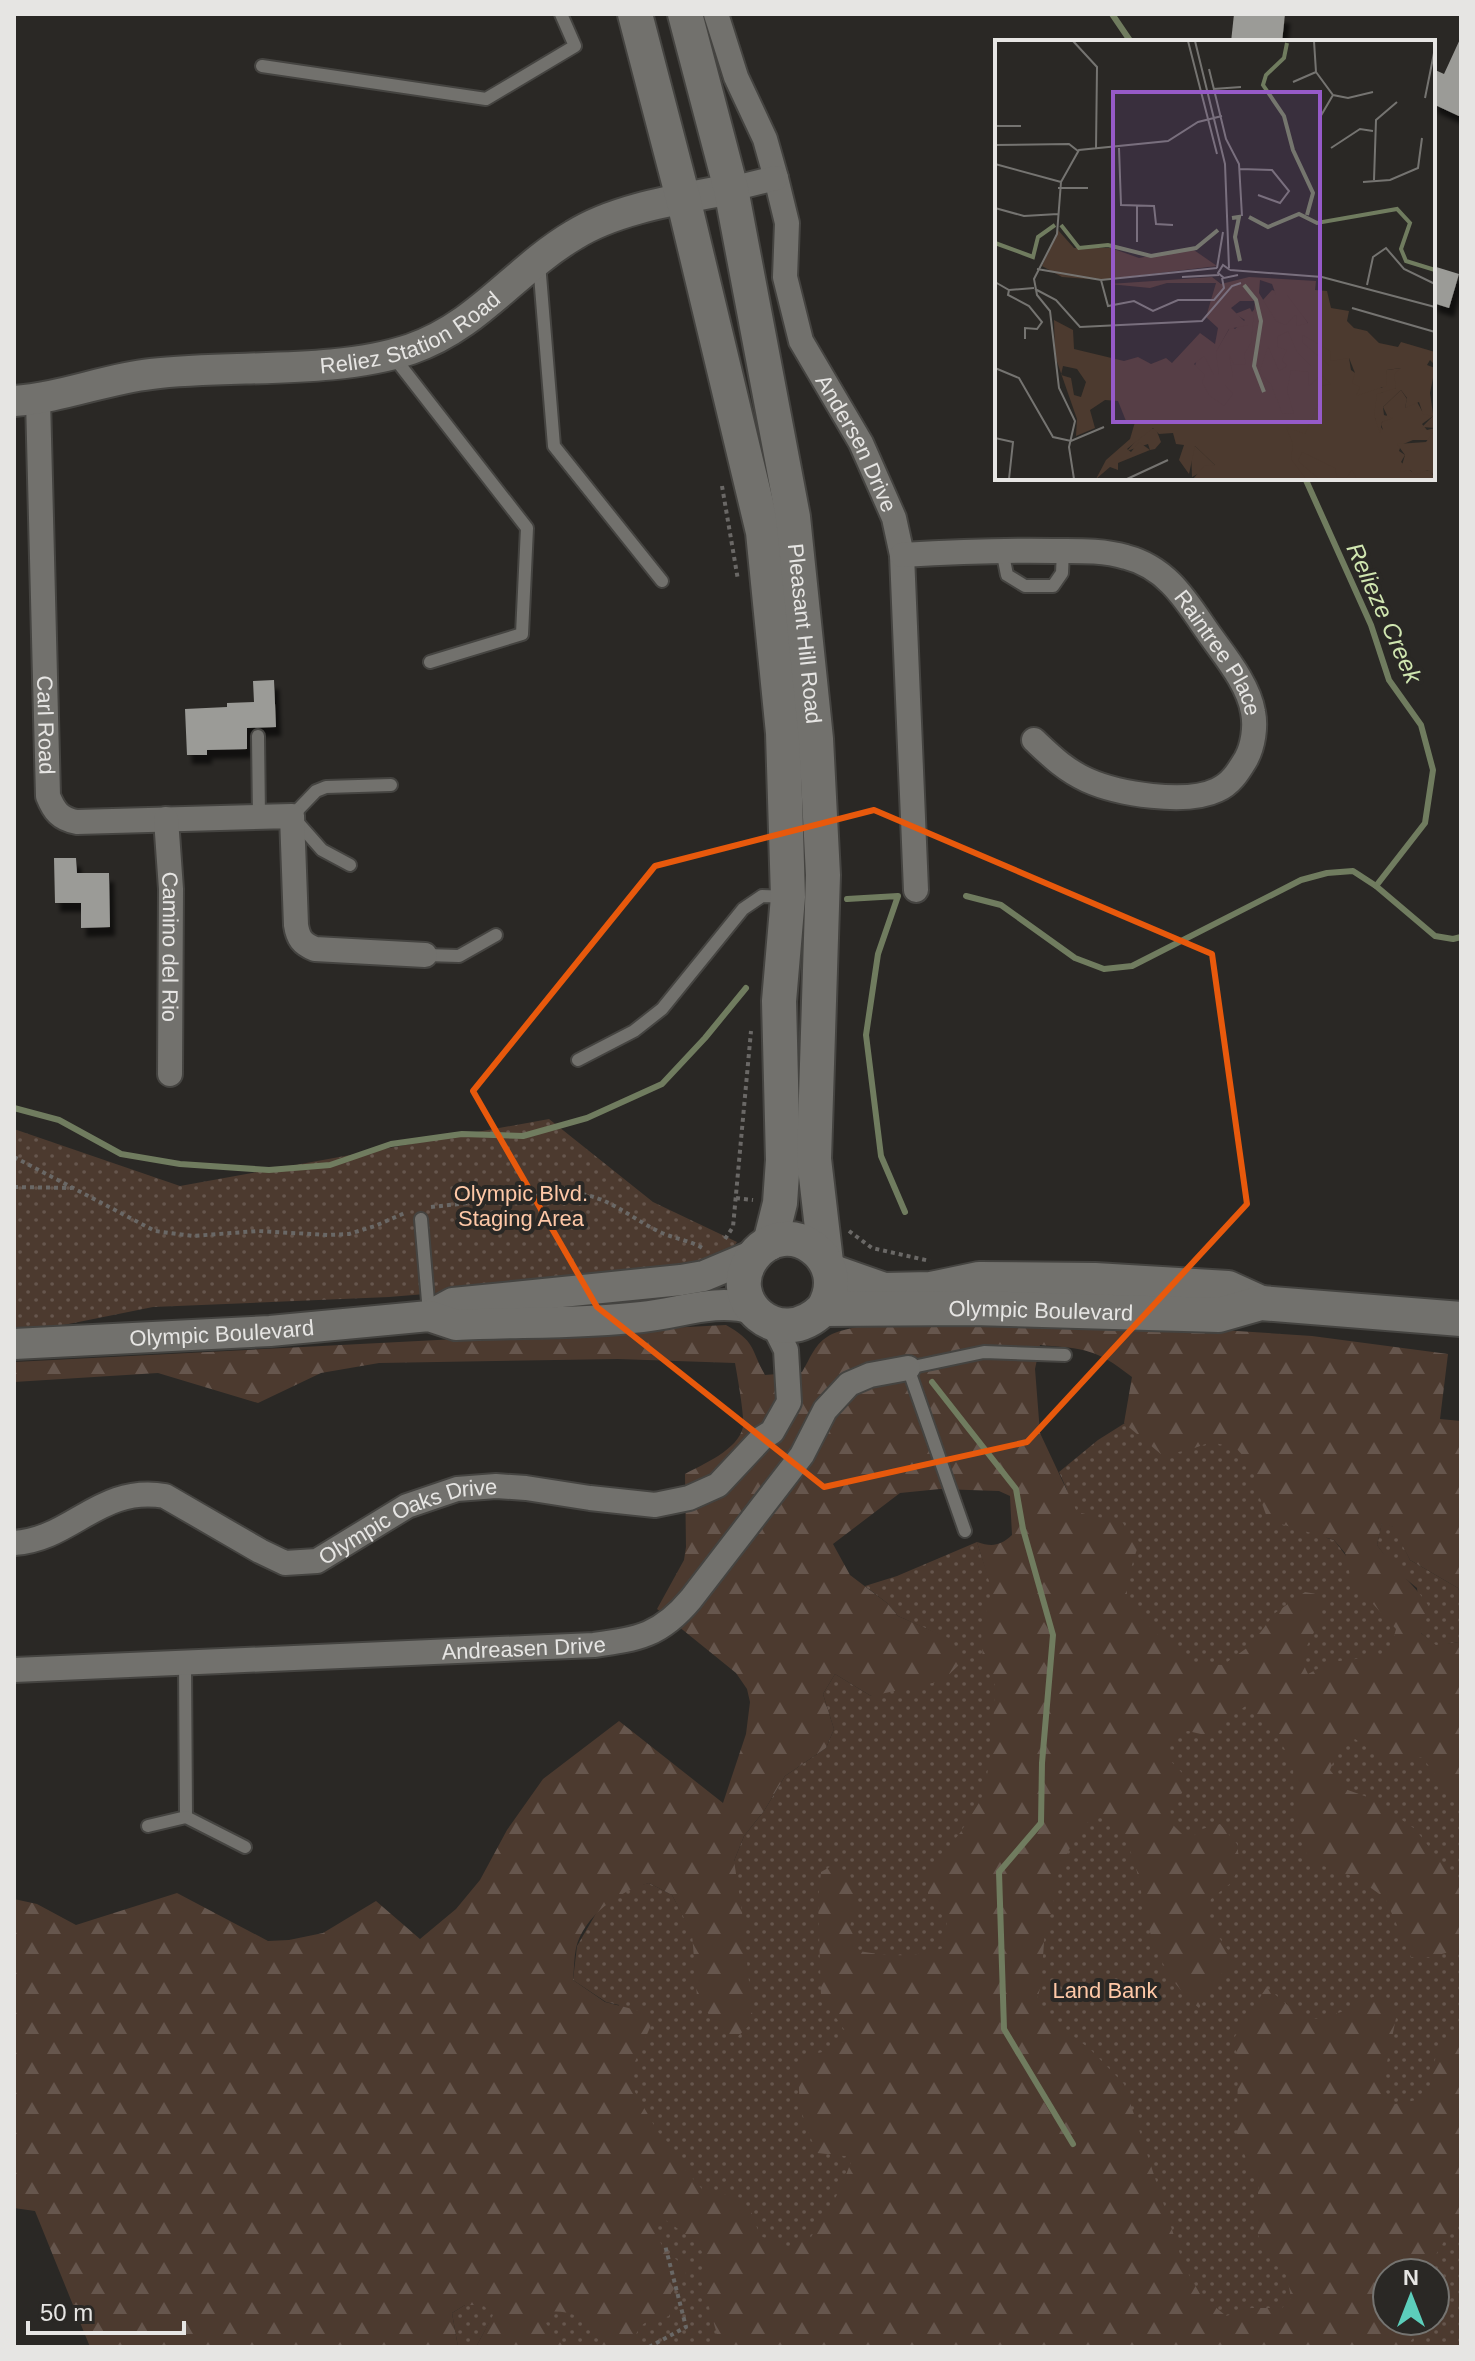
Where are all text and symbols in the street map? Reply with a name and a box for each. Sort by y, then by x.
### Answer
inset map [995,40,1435,480]
street label: Reliez Station Road [319,286,505,378]
street label: Andersen Drive [810,370,902,516]
water label: Relieze Creek [1341,538,1428,689]
street label: Pleasant Hill Road [783,542,826,725]
street label: Raintree Place [1169,585,1265,718]
street label: Carl Road [32,675,59,775]
street label: Camino del Rio [157,871,183,1022]
park label: Olympic Blvd. Staging Area [454,1181,588,1231]
street label: Olympic Boulevard [948,1296,1134,1326]
street label: Olympic Boulevard [129,1315,315,1351]
street label: Olympic Oaks Drive [314,1474,498,1570]
street label: Andreasen Drive [441,1632,607,1665]
park label: Land Bank [1052,1978,1159,2003]
north arrow [1371,2257,1451,2337]
text: N [1403,2265,1419,2290]
scale bar [28,2285,184,2335]
text: 50 m [40,2299,93,2326]

